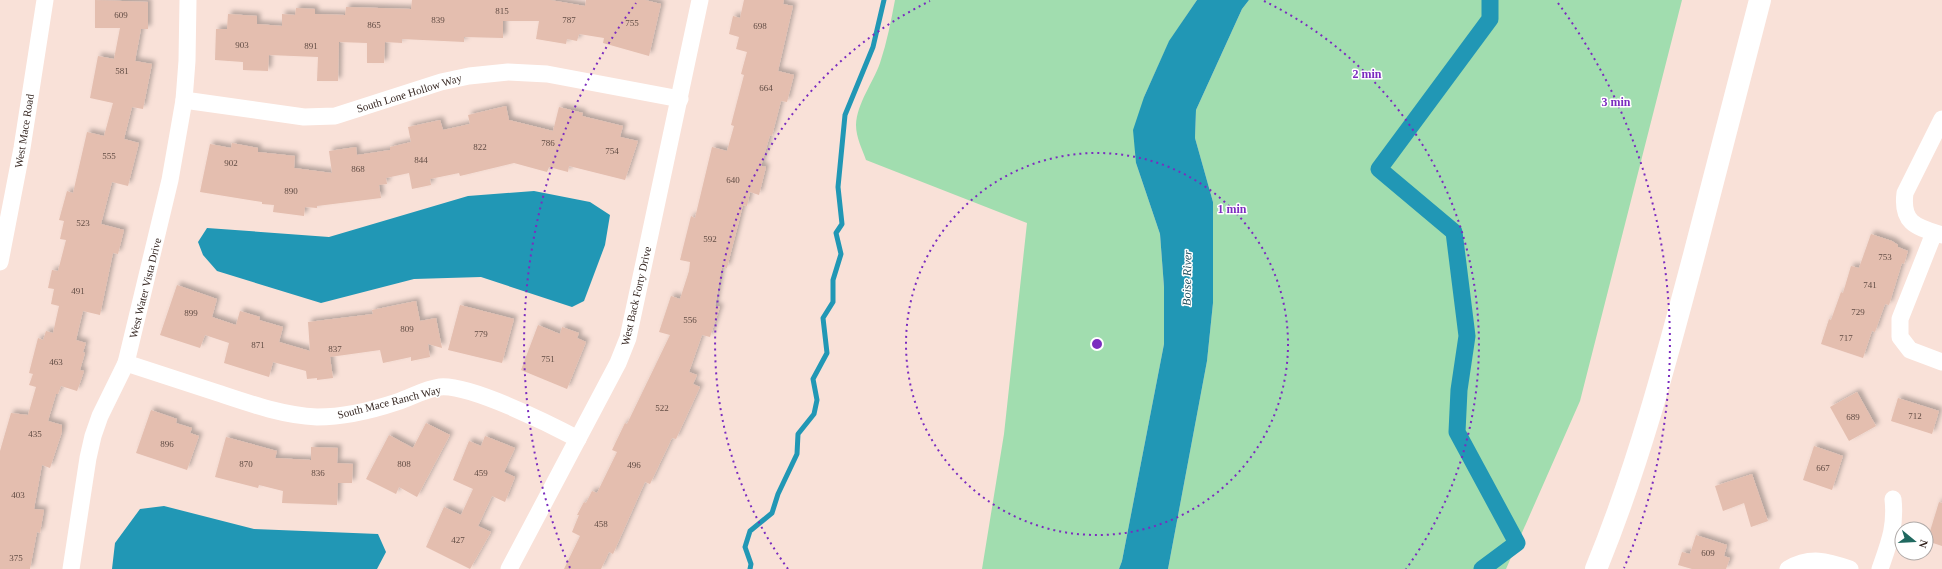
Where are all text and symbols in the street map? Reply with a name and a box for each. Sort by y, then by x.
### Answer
house number: 815 [495,6,509,16]
house number: 609 [114,10,128,20]
house number: 839 [431,15,445,25]
house number: 787 [562,15,576,25]
house number: 755 [625,18,639,28]
house number: 865 [367,20,381,30]
house number: 698 [753,21,767,31]
house number: 903 [235,40,249,50]
house number: 891 [304,41,318,51]
house number: 581 [115,66,129,76]
text: 2 min [1352,67,1382,81]
street label: South Lone Hollow Way [355,71,463,115]
house number: 664 [759,83,773,93]
street label: West Mace Road [12,93,36,169]
text: 3 min [1601,95,1631,109]
house number: 786 [541,138,555,148]
house number: 822 [473,142,487,152]
house number: 754 [605,146,619,156]
house number: 555 [102,151,116,161]
house number: 844 [414,155,428,165]
house number: 902 [224,158,238,168]
house number: 868 [351,164,365,174]
house number: 640 [726,175,740,185]
house number: 890 [284,186,298,196]
text: 1 min [1217,202,1247,216]
house number: 523 [76,218,90,228]
house number: 592 [703,234,717,244]
street label: West Water Vista Drive [127,236,163,340]
street label: West Back Forty Drive [619,245,653,347]
water label: Boise River [1180,250,1194,306]
house number: 753 [1878,252,1892,262]
house number: 741 [1863,280,1877,290]
house number: 491 [71,286,85,296]
house number: 729 [1851,307,1865,317]
house number: 899 [184,308,198,318]
house number: 556 [683,315,697,325]
house number: 809 [400,324,414,334]
house number: 779 [474,329,488,339]
house number: 717 [1839,333,1853,343]
centre of rings [1090,337,1104,351]
house number: 871 [251,340,265,350]
house number: 837 [328,344,342,354]
house number: 751 [541,354,555,364]
house number: 463 [49,357,63,367]
street label: South Mace Ranch Way [336,383,442,421]
house number: 522 [655,403,669,413]
house number: 712 [1908,411,1922,421]
house number: 689 [1846,412,1860,422]
house number: 435 [28,429,42,439]
house number: 896 [160,439,174,449]
house number: 870 [239,459,253,469]
house number: 808 [397,459,411,469]
house number: 496 [627,460,641,470]
house number: 667 [1816,463,1830,473]
house number: 836 [311,468,325,478]
house number: 459 [474,468,488,478]
house number: 403 [11,490,25,500]
house number: 458 [594,519,608,529]
north arrow [1894,521,1934,561]
house number: 427 [451,535,465,545]
text: N [1917,538,1930,550]
house number: 609 [1701,548,1715,558]
house number: 375 [9,553,23,563]

